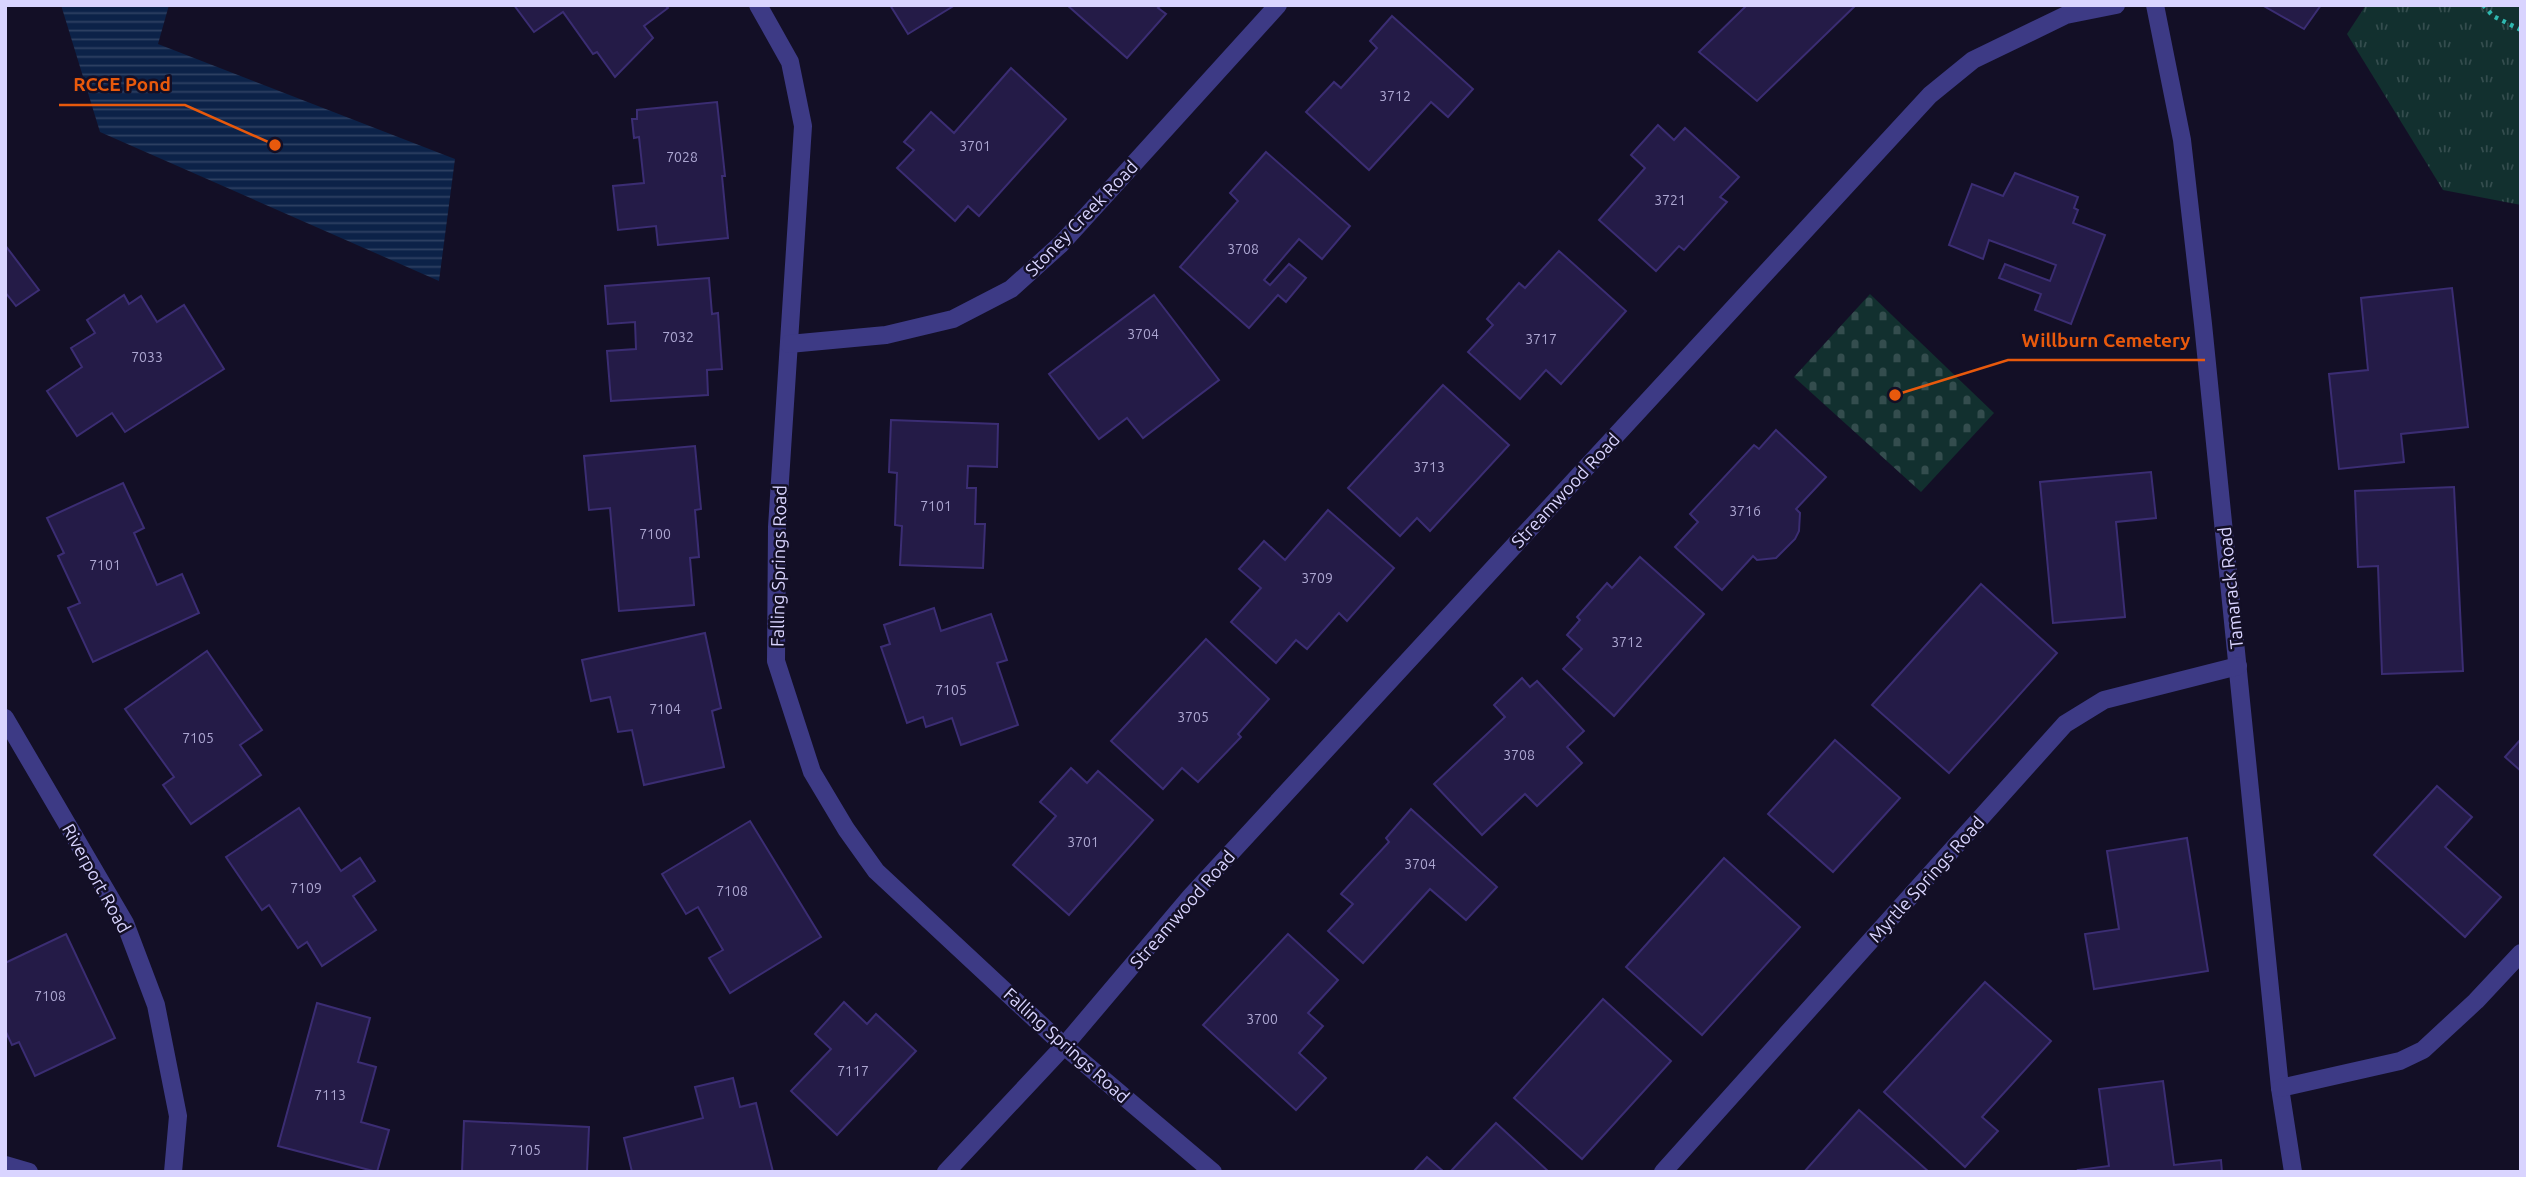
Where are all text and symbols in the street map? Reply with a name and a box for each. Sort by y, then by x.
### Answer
callout: RCCE Pond [59,65,185,105]
text: RCCE Pond [73,73,171,95]
house number: 3712 [1379,88,1411,104]
house number: 3701 [959,138,991,154]
house number: 7028 [666,149,698,165]
street label: Stoney Creek Road [1021,156,1141,280]
house number: 3721 [1654,192,1686,208]
house number: 3708 [1227,241,1259,257]
callout: Willburn Cemetery [2008,320,2205,360]
house number: 3704 [1127,326,1159,342]
house number: 7032 [662,329,694,345]
text: Willburn Cemetery [2022,329,2190,351]
house number: 3717 [1525,331,1557,347]
house number: 7033 [131,349,163,365]
street label: Streamwood Road [1507,429,1623,551]
house number: 3713 [1413,459,1445,475]
street label: Falling Springs Road [767,485,789,647]
house number: 7101 [920,498,952,514]
house number: 3716 [1729,503,1761,519]
house number: 7100 [639,526,671,542]
street label: Tamarack Road [2214,526,2246,650]
house number: 7101 [89,557,121,573]
house number: 3709 [1301,570,1333,586]
house number: 3712 [1611,634,1643,650]
house number: 7105 [935,682,967,698]
house number: 7104 [649,701,681,717]
house number: 3705 [1177,709,1209,725]
house number: 7105 [182,730,214,746]
house number: 3708 [1503,747,1535,763]
street label: Myrtle Springs Road [1864,812,1988,946]
street label: Riverport Road [59,820,135,936]
house number: 3701 [1067,834,1099,850]
street label: Streamwood Road [1126,846,1238,972]
house number: 3704 [1404,856,1436,872]
house number: 7109 [290,880,322,896]
house number: 7108 [716,883,748,899]
street label: Falling Springs Road [1000,983,1134,1107]
house number: 7108 [34,988,66,1004]
house number: 3700 [1246,1011,1278,1027]
house number: 7117 [837,1063,869,1079]
house number: 7113 [314,1087,346,1103]
house number: 7105 [509,1142,541,1158]

